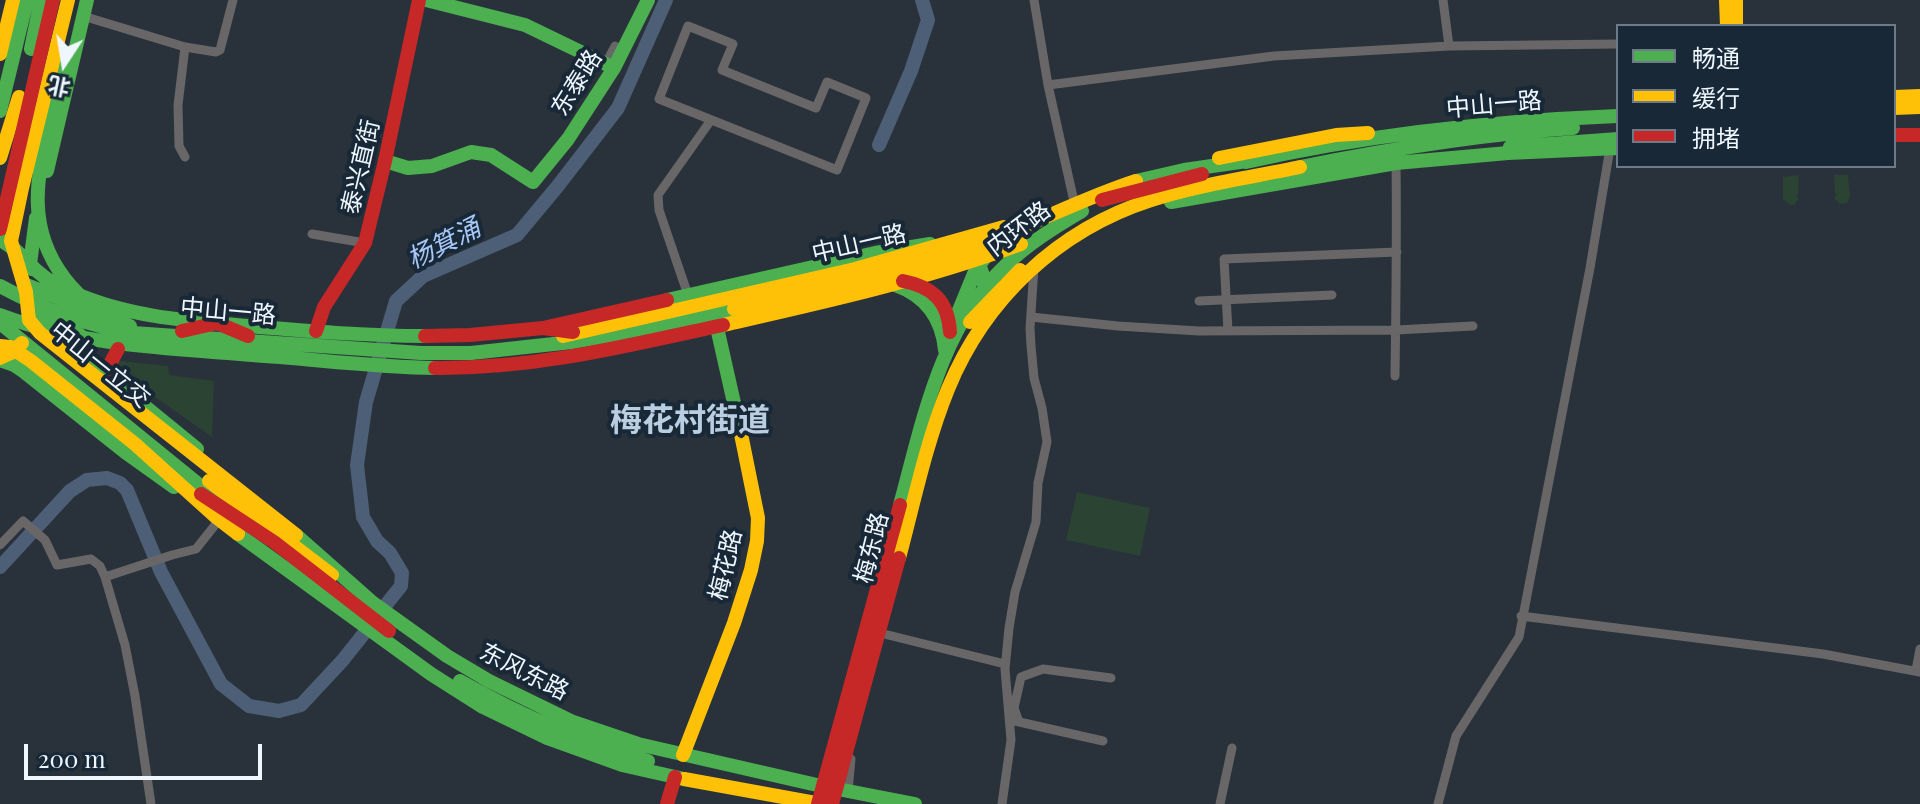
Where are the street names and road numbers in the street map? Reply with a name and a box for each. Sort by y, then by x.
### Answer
street label: 东泰路 [546,45,608,121]
street label: 中山一路 [1445,86,1543,124]
street label: 泰兴直街 [336,117,386,217]
street label: 内环路 [982,196,1056,262]
street label: 中山一路 [809,219,909,269]
street label: 中山一路 [179,293,277,331]
street label: 中山一立交 [44,316,156,414]
street label: 梅东路 [849,510,895,586]
street label: 梅花路 [704,527,748,603]
street label: 东风东路 [475,637,573,707]

